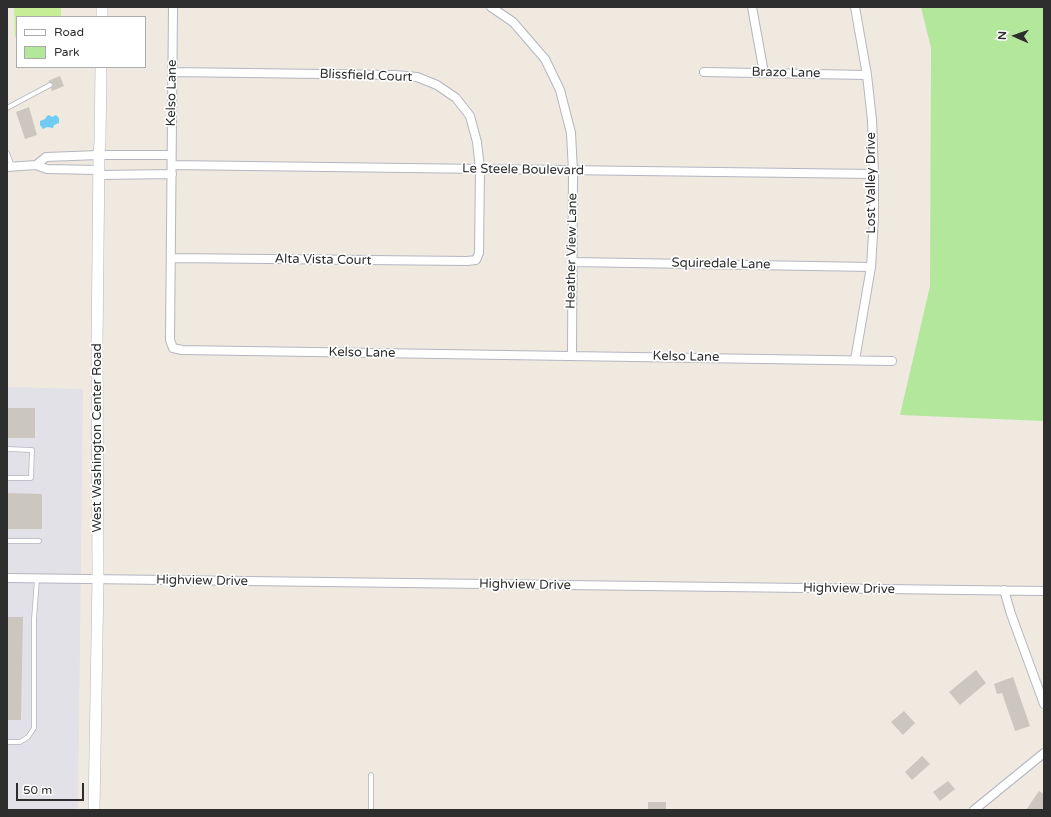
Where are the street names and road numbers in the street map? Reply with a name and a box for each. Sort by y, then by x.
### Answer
street label: Kelso Lane [164,59,180,127]
street label: Brazo Lane [751,65,821,81]
street label: Blissfield Court [319,67,413,85]
street label: Lost Valley Drive [864,132,880,234]
street label: Le Steele Boulevard [462,161,584,179]
street label: Heather View Lane [563,193,581,309]
street label: Alta Vista Court [274,251,372,269]
street label: Squiredale Lane [671,255,771,273]
street label: West Washington Center Road [90,343,106,533]
street label: Kelso Lane [328,345,396,361]
street label: Kelso Lane [652,349,720,365]
street label: Highview Drive [156,572,248,590]
street label: Highview Drive [479,576,571,594]
street label: Highview Drive [803,580,895,598]

